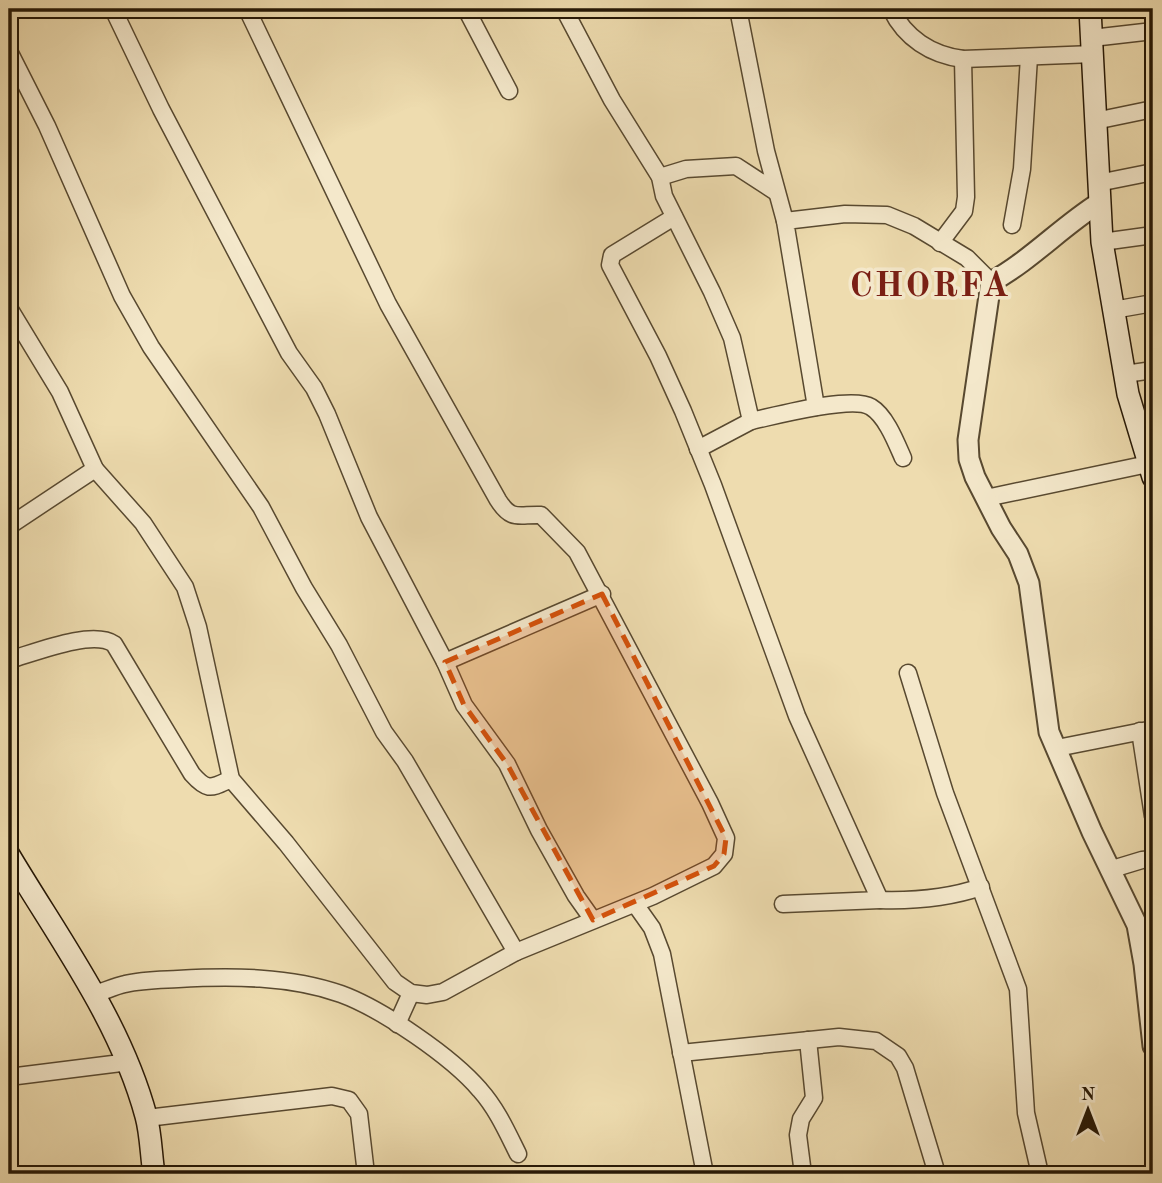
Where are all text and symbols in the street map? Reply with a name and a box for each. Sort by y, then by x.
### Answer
district label: CHORFA [849,269,1011,304]
north arrow [1054,1074,1124,1144]
text: N [1081,1086,1096,1105]

